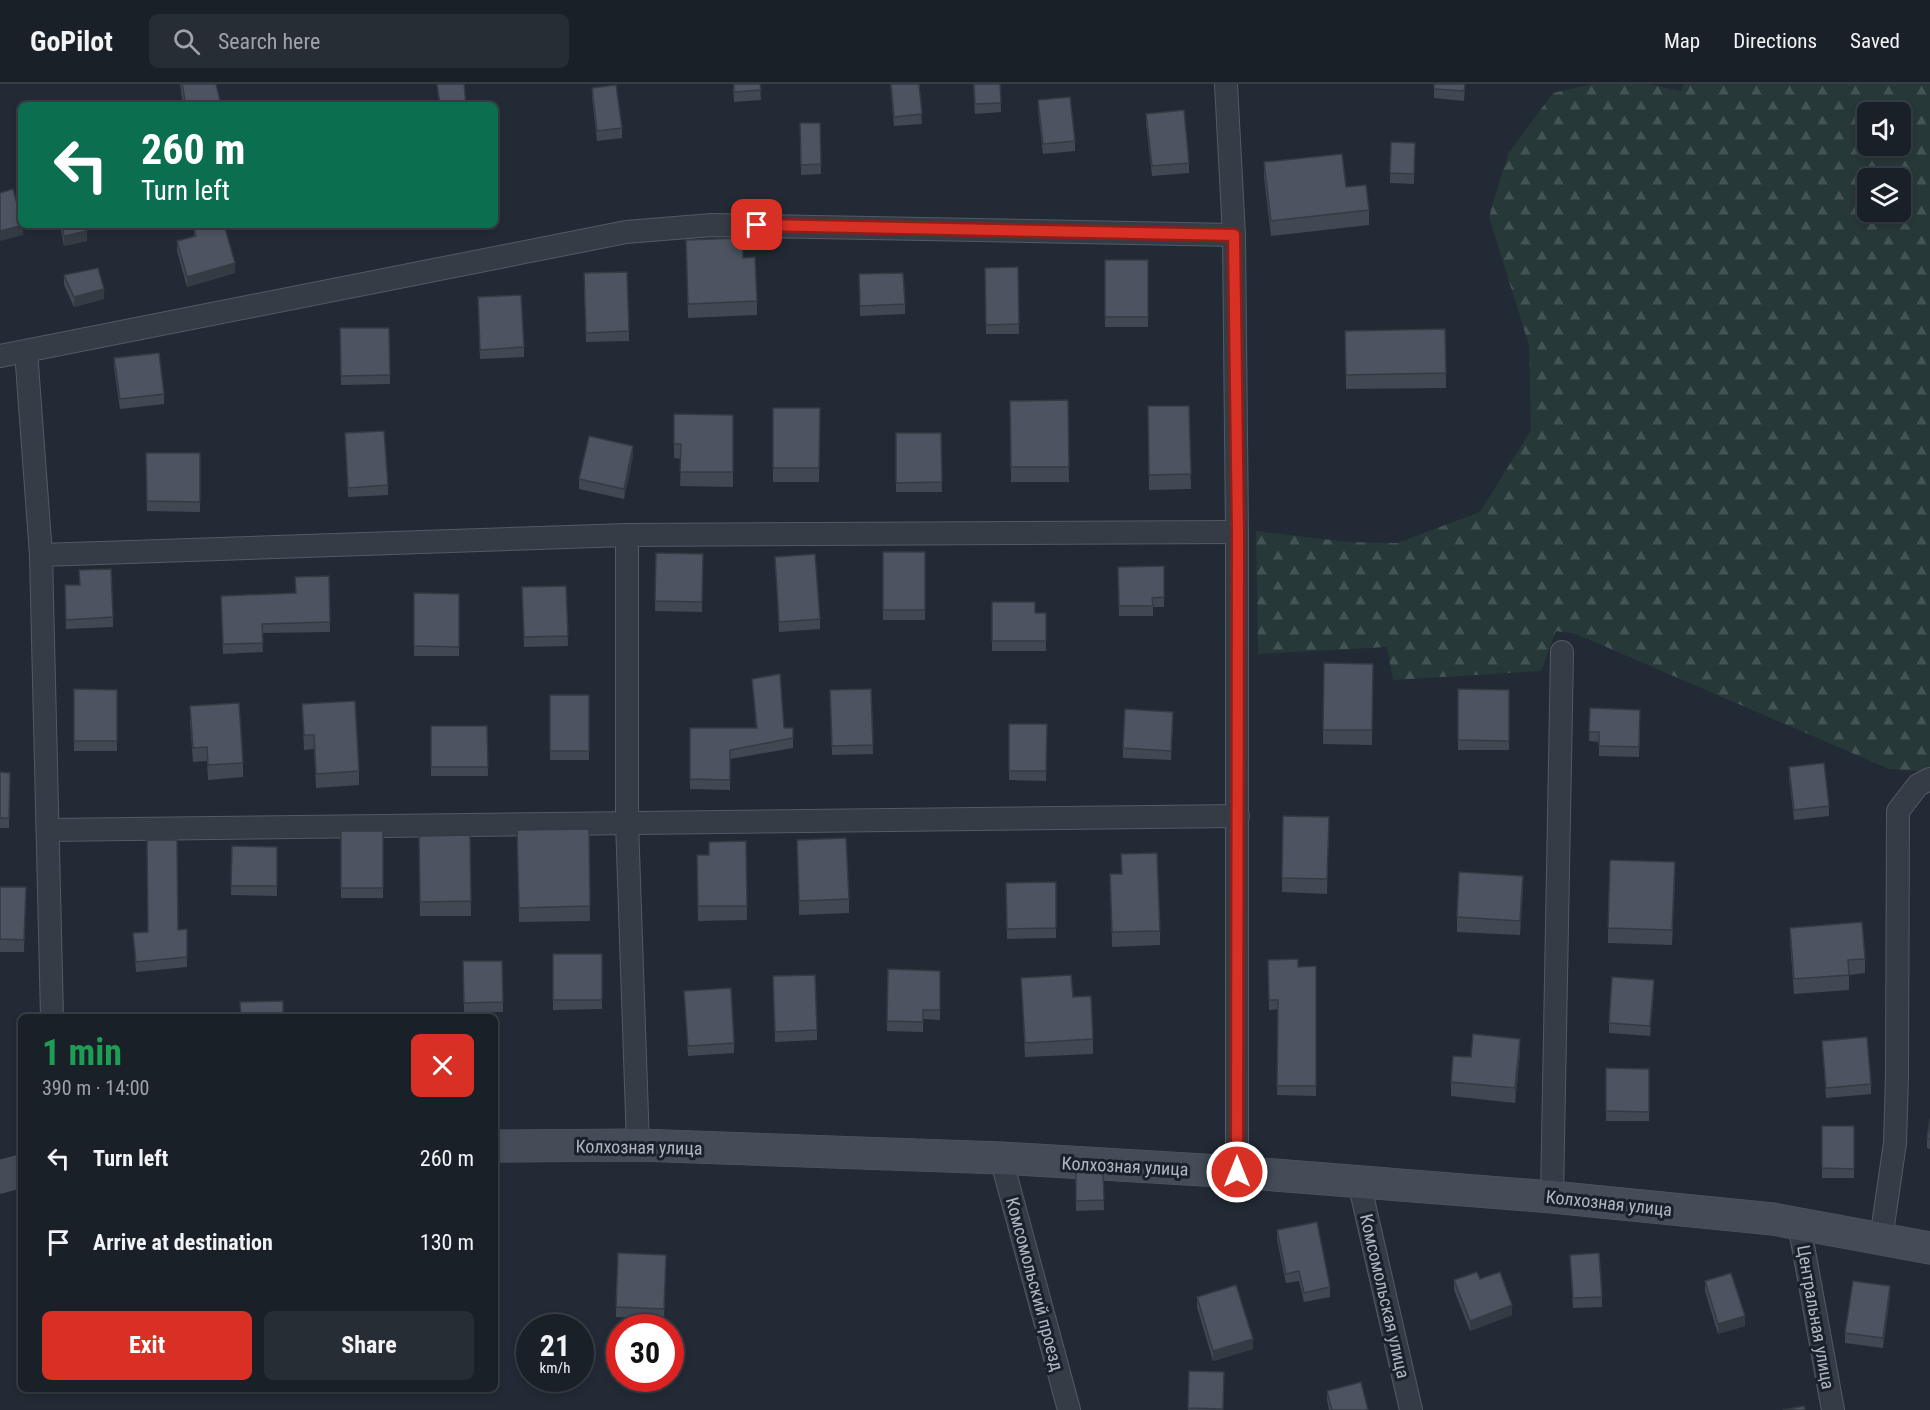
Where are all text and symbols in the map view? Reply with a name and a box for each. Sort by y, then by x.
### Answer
search box [149,14,569,68]
text: GoPilot [30,25,113,58]
icon: search [170,25,203,58]
text: Search here [218,29,320,54]
text: Map [1664,29,1700,53]
text: Directions [1733,29,1817,53]
text: Saved [1850,29,1900,53]
map controls [1857,102,1911,222]
button: sound [1857,102,1911,156]
text: 260 m [141,125,246,174]
icon: left [42,126,120,204]
button: layers [1857,168,1911,222]
text: Turn left [141,175,230,207]
pin [731,199,782,250]
icon: arrive [740,208,773,241]
text: 1 min [42,1032,122,1074]
button: close [411,1034,474,1097]
text: 390 m · 14:00 [42,1076,149,1100]
street label: Колхозная улица [575,1135,703,1159]
position arrow [1205,1140,1269,1204]
icon: left [42,1142,75,1175]
text: Turn left [93,1146,168,1171]
text: 260 m [420,1146,474,1171]
street label: Колхозная улица [1061,1152,1189,1180]
street label: Колхозная улица [1545,1186,1673,1220]
street label: Комсомольский проезд [1002,1195,1068,1373]
street label: Комсомольская улица [1356,1212,1414,1380]
icon: arrive [42,1226,75,1259]
text: Arrive at destination [93,1230,273,1255]
text: 130 m [420,1230,474,1255]
street label: Центральная улица [1793,1243,1839,1391]
button: Exit [42,1311,252,1380]
button: Share [264,1311,474,1380]
speed limit sign: 30 [606,1314,684,1392]
text: 21 [540,1328,570,1363]
text: km/h [540,1359,570,1377]

